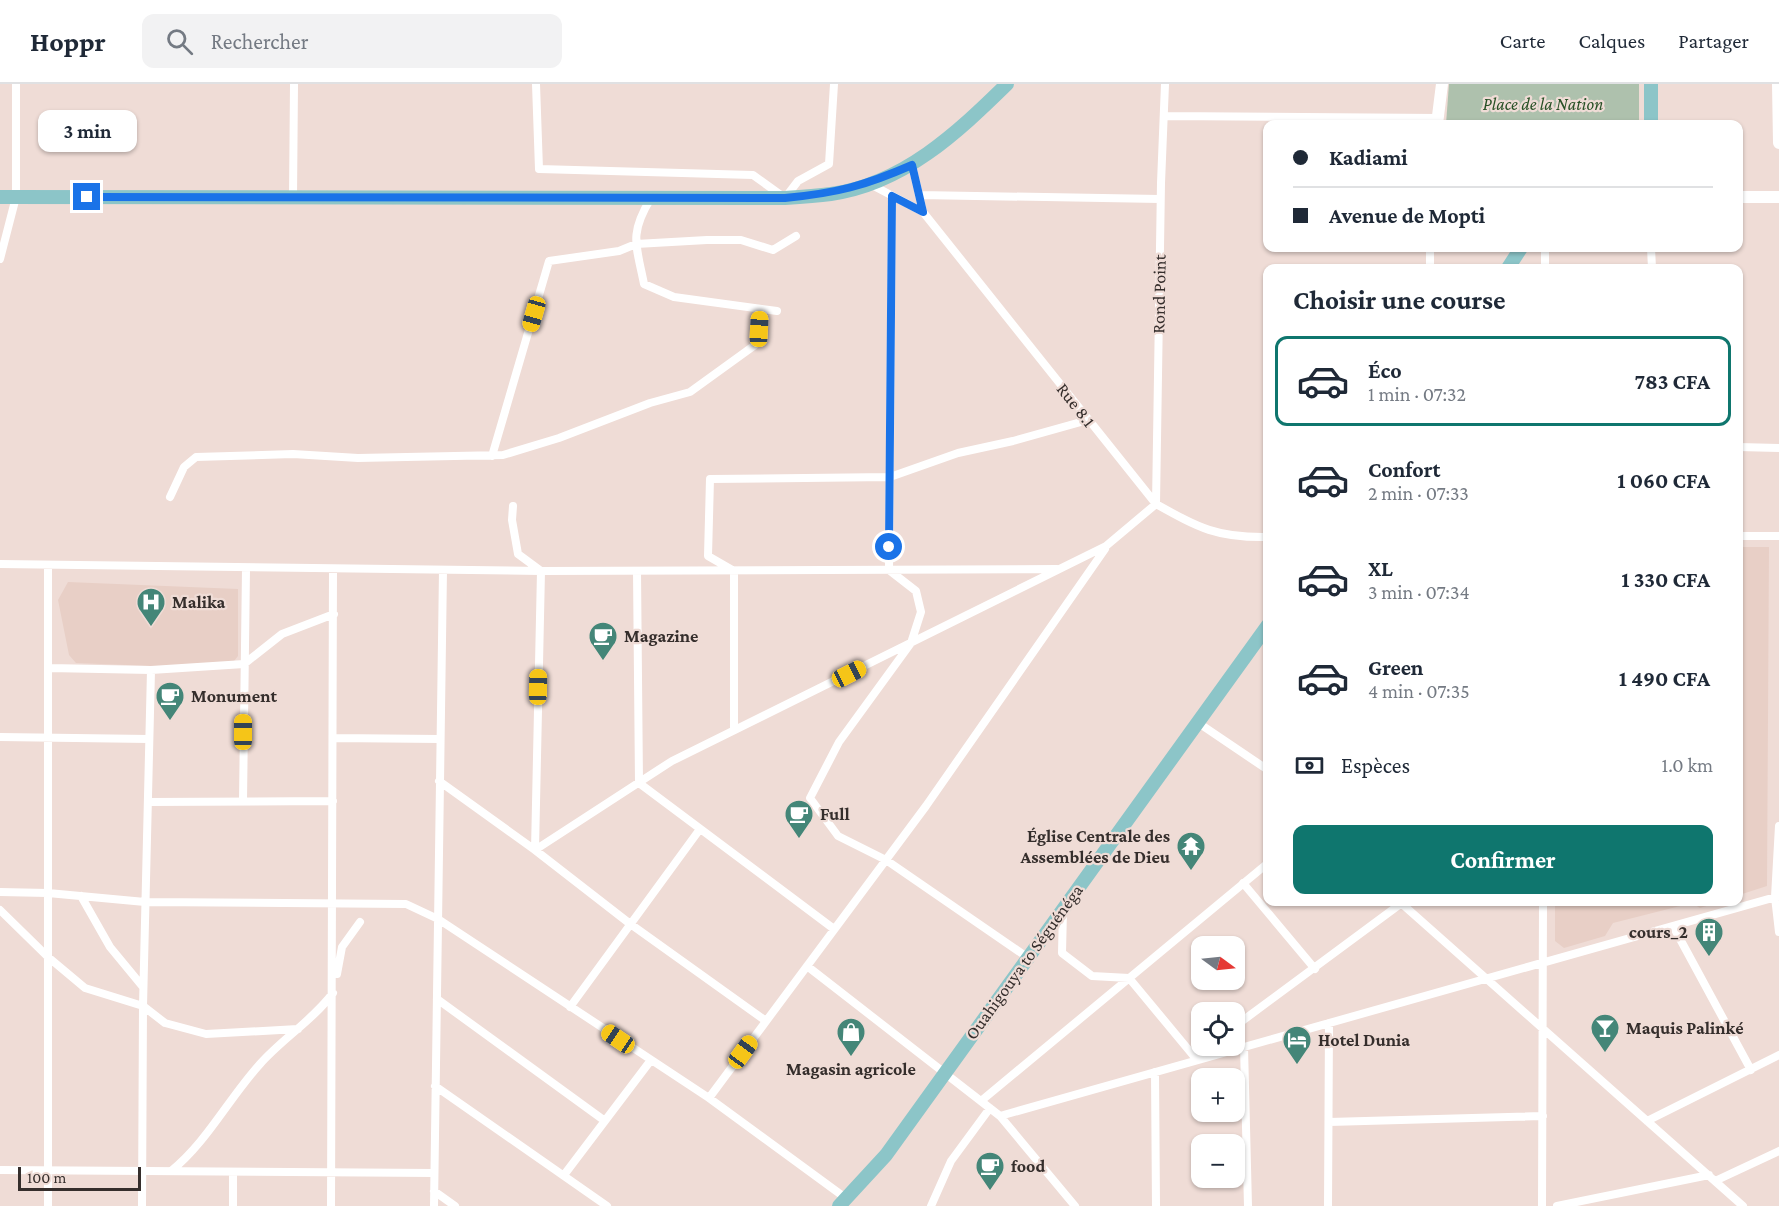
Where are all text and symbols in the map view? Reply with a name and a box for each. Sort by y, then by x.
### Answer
search box [142,14,562,68]
icon: search [163,25,196,58]
text: Hoppr [30,26,106,57]
text: Rechercher [211,29,309,54]
text: Carte [1500,29,1545,53]
text: Calques [1578,29,1645,53]
text: Partager [1678,29,1749,53]
park label: Place de la Nation [1483,94,1603,114]
callout: 3 min [38,110,136,152]
text: 3 min [64,120,111,142]
text: Kadiami [1329,145,1408,170]
route end [73,183,100,210]
text: Avenue de Mopti [1329,203,1485,228]
street label: Rond Point [1148,253,1170,334]
text: Choisir une course [1293,285,1506,315]
car [520,294,548,334]
car [749,311,769,347]
icon: car [1296,354,1350,408]
text: Éco [1368,358,1402,383]
text: 783 CFA [1635,369,1710,394]
street label: Rue 8.1 [1053,379,1099,431]
text: 1 min · 07:32 [1368,383,1466,405]
icon: car [1296,453,1350,507]
text: Confort [1368,457,1441,482]
text: 1 060 CFA [1617,468,1710,493]
text: 2 min · 07:33 [1368,482,1469,504]
route start [875,533,902,560]
icon: car [1296,552,1350,606]
text: XL [1368,556,1393,581]
text: 1 330 CFA [1621,567,1710,592]
text: 3 min · 07:34 [1368,581,1470,603]
hospital icon: Malika [135,586,167,628]
place label: Malika [172,592,226,612]
cafe icon: Magazine [587,620,619,662]
place label: Magazine [624,626,698,646]
icon: car [1296,651,1350,705]
text: Green [1368,655,1424,680]
car [829,658,869,690]
text: 1 490 CFA [1619,666,1710,691]
car [529,669,547,705]
cafe icon: Monument [154,680,186,722]
text: 4 min · 07:35 [1368,680,1470,702]
place label: Monument [191,686,278,706]
car [234,714,252,750]
icon: cash [1293,749,1326,782]
text: Espèces [1341,753,1410,778]
text: 1.0 km [1662,754,1713,776]
cafe icon: Full [783,798,815,840]
place label: Full [820,804,850,824]
button: Confirmer [1293,825,1713,894]
place label: Église Centrale des Assemblées de Dieu [1020,826,1171,867]
temple icon: Église Centrale des Assemblées de Dieu [1175,830,1207,872]
street label: Ouahigouya to Séguénéga [961,881,1087,1043]
building icon: cours_2 [1693,916,1725,958]
place label: cours_2 [1629,922,1688,942]
north arrow [1191,936,1245,990]
map controls [1191,936,1245,1188]
button: locate [1191,1002,1245,1056]
bar icon: Maquis Palinké [1589,1012,1621,1054]
shop icon: Magasin agricole [835,1016,867,1058]
place label: Maquis Palinké [1626,1018,1744,1038]
car [598,1021,638,1057]
hotel icon: Hotel Dunia [1281,1024,1313,1066]
place label: Hotel Dunia [1318,1030,1410,1050]
car [725,1032,761,1072]
place label: Magasin agricole [786,1059,916,1079]
button: + [1191,1068,1245,1122]
button: − [1191,1134,1245,1188]
cafe icon: food [974,1150,1006,1192]
place label: food [1011,1156,1045,1176]
scale bar [18,1164,141,1192]
text: 100 m [27,1169,66,1186]

